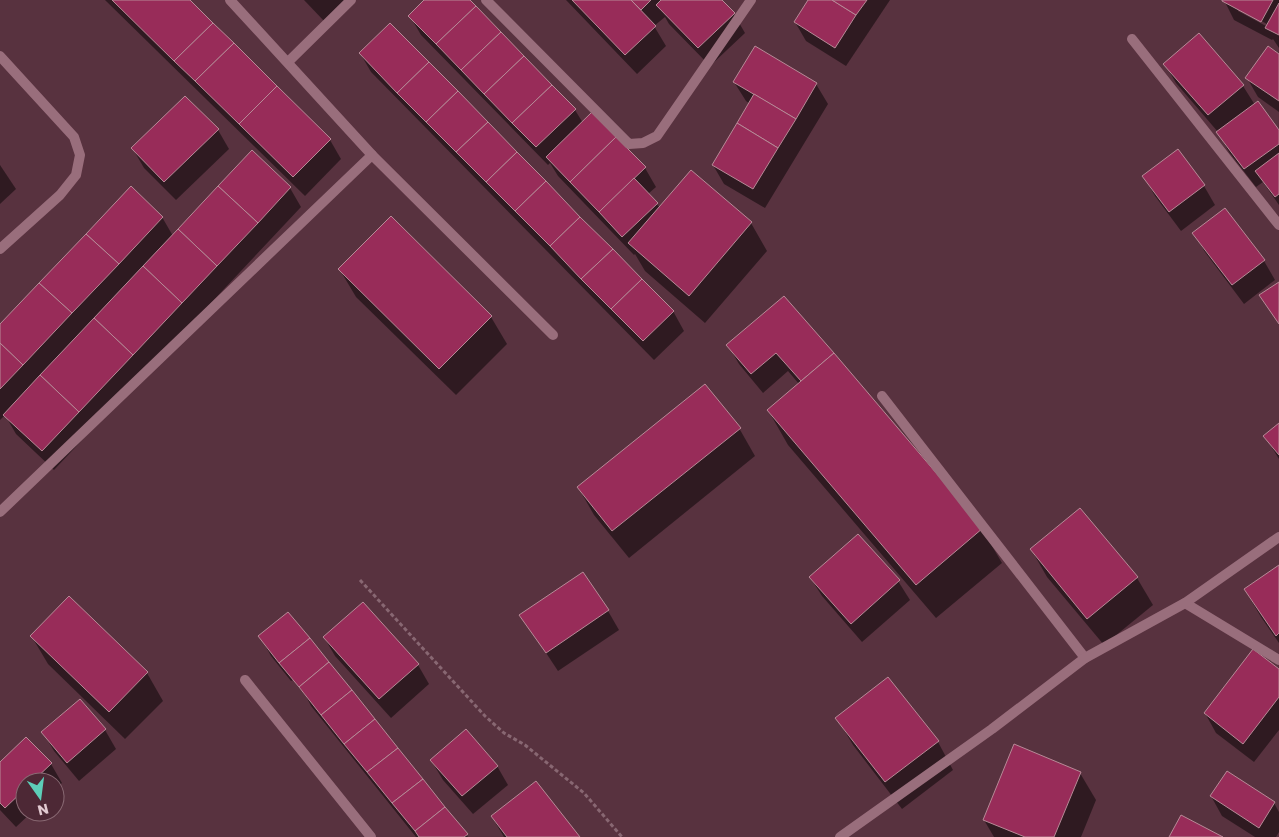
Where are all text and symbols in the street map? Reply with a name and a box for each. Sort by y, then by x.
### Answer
north arrow [15,772,65,822]
text: N [36,799,51,821]

